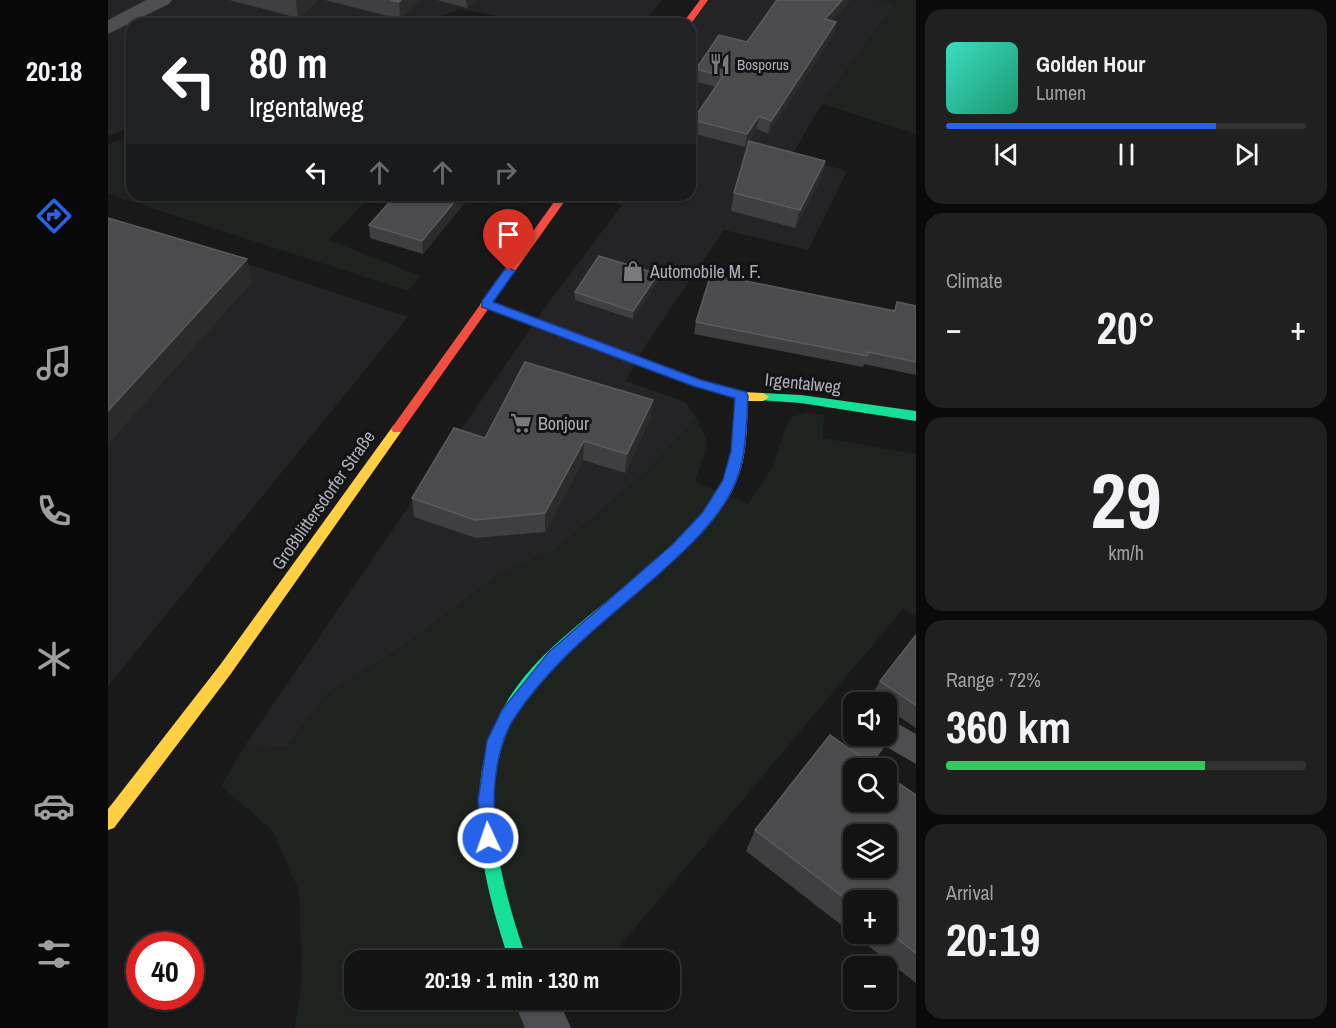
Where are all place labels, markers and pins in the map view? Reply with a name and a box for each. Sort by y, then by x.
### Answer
restaurant icon: Bosporus [708,52,732,76]
place label: Bosporus [737,54,789,75]
pin [483,209,534,271]
shop icon: Automobile M. F. [621,259,645,283]
place label: Automobile M. F. [649,259,761,284]
supermarket icon: Bonjour [509,411,533,435]
place label: Bonjour [538,411,589,436]

